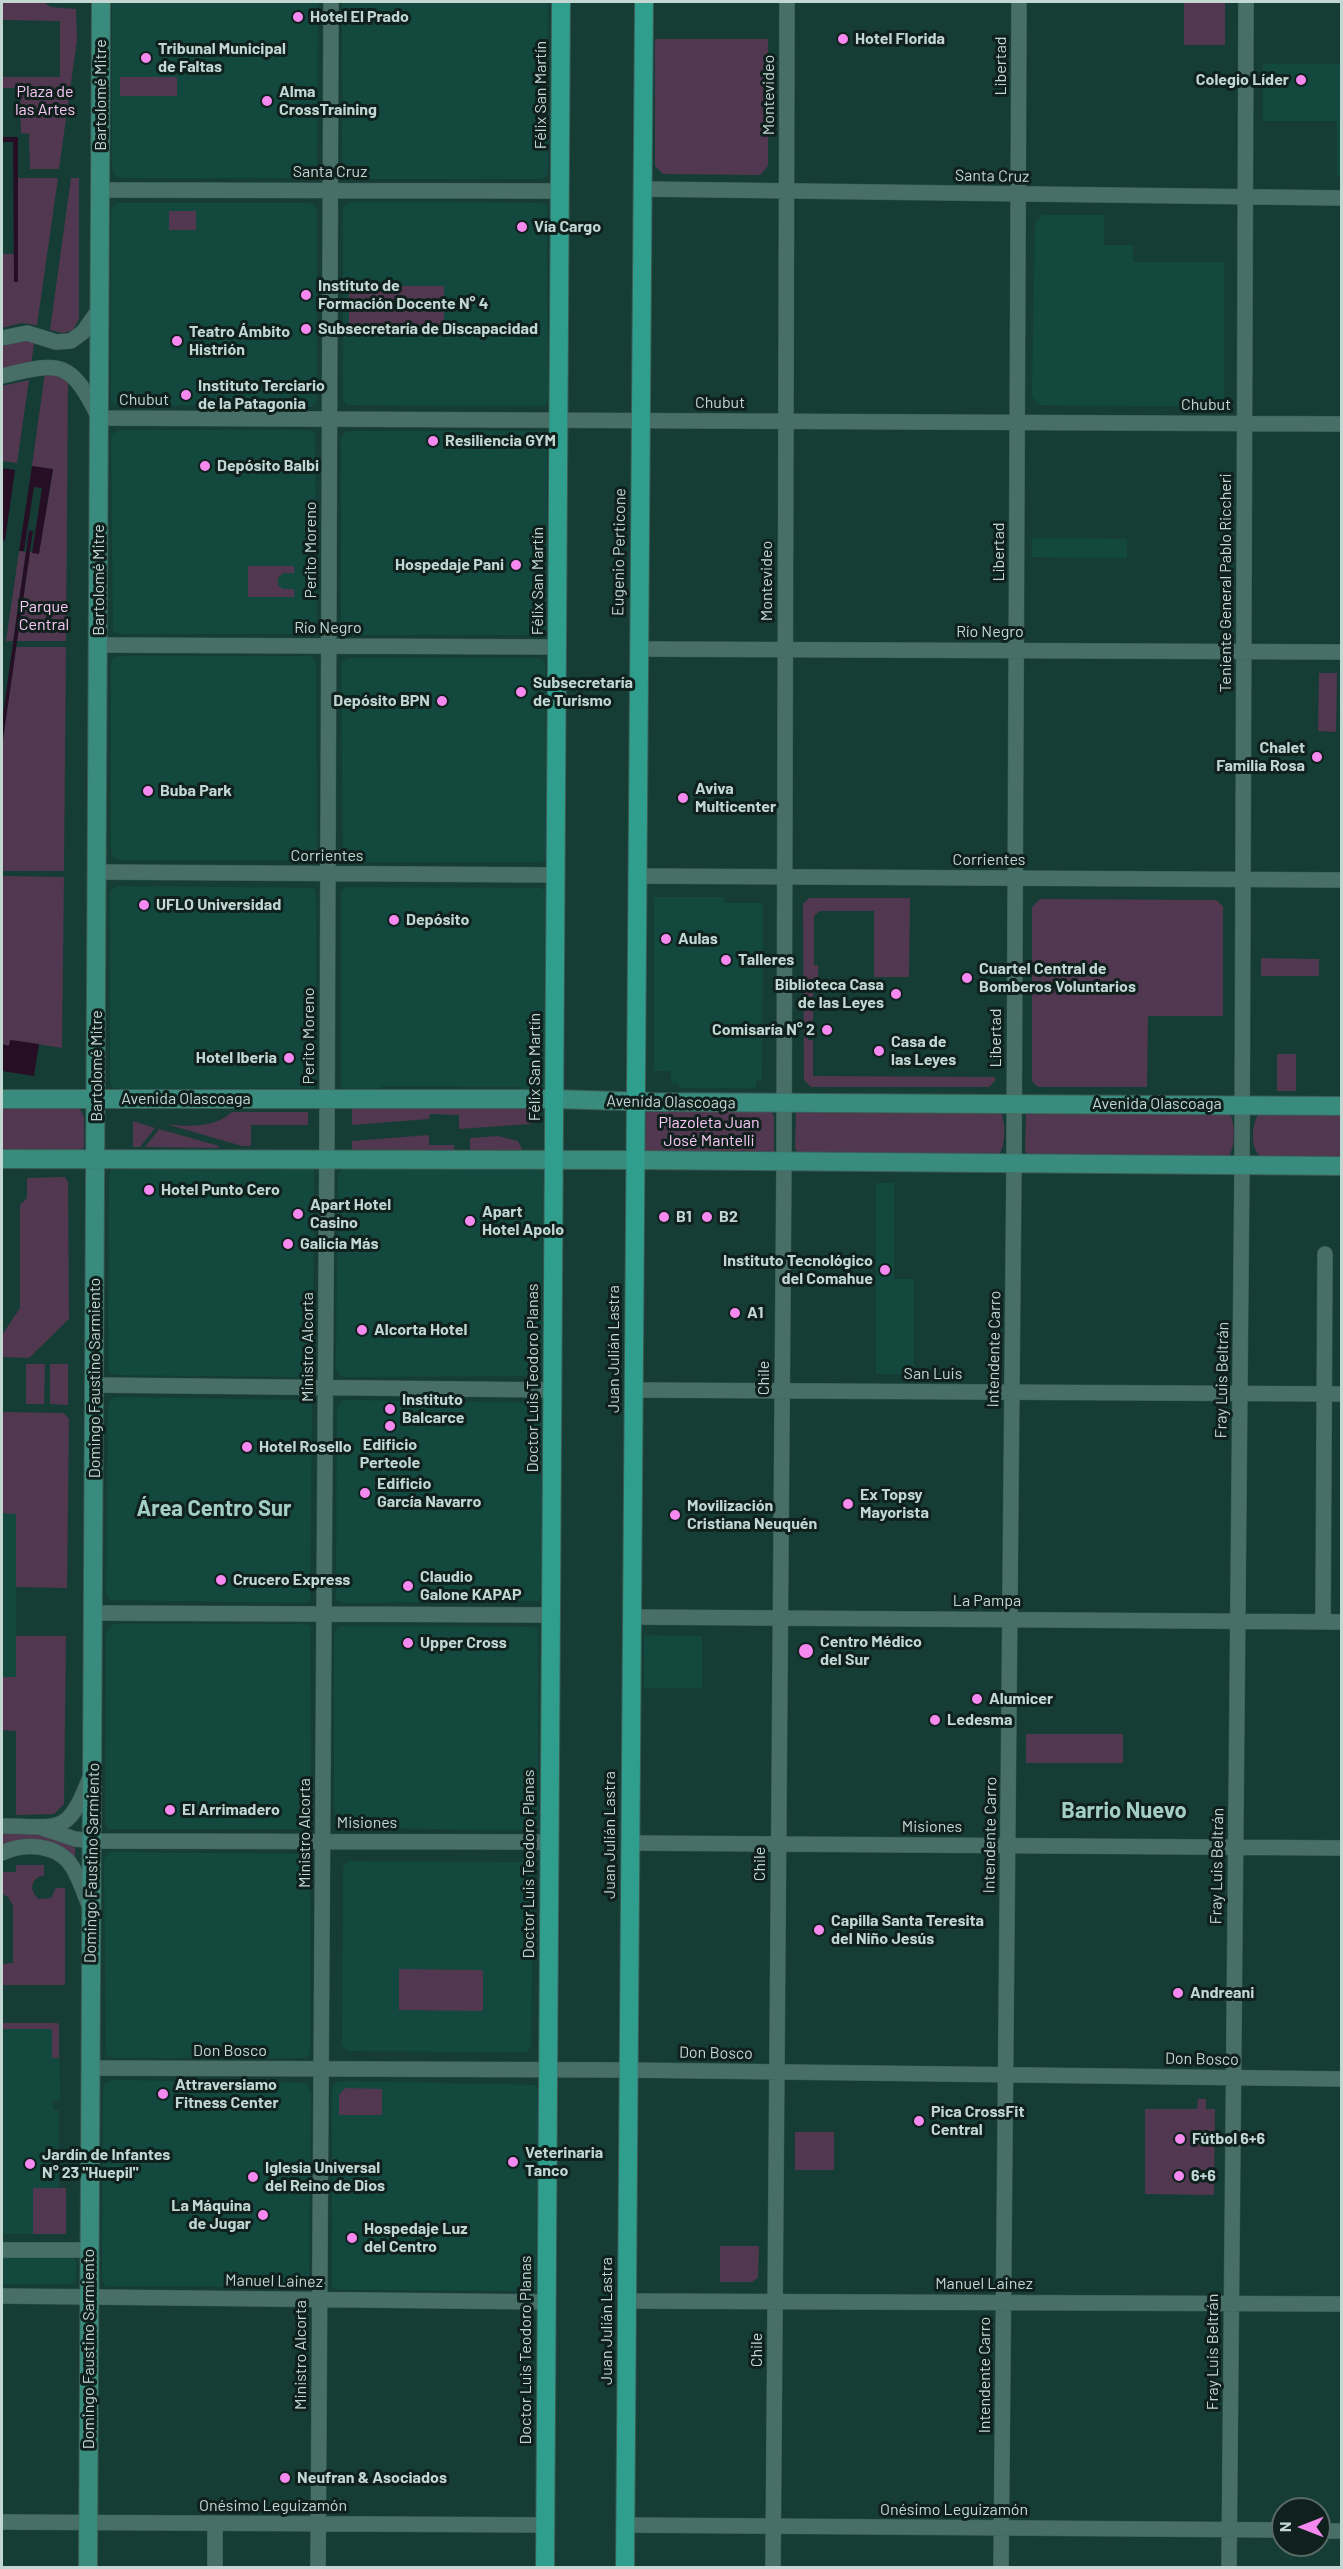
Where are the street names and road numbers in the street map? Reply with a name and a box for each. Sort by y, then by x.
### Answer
street label: Libertad [991,36,1011,96]
street label: Bartolomé Mitre [91,39,111,151]
street label: Félix San Martín [531,41,551,149]
street label: Montevideo [759,55,779,135]
street label: Santa Cruz [293,162,367,182]
street label: Santa Cruz [955,166,1029,186]
street label: Chubut [119,390,169,410]
street label: Chubut [695,393,745,413]
street label: Chubut [1181,395,1231,415]
street label: Teniente General Pablo Riccheri [1216,473,1236,693]
street label: Eugenio Perticone [608,488,630,616]
street label: Perito Moreno [301,502,321,598]
street label: Libertad [989,522,1009,582]
street label: Bartolomé Mitre [89,524,109,636]
street label: Félix San Martín [528,527,548,635]
street label: Montevideo [757,541,777,621]
street label: Río Negro [294,618,362,638]
street label: Río Negro [956,622,1024,642]
street label: Corrientes [291,846,363,866]
street label: Corrientes [953,850,1025,870]
street label: Perito Moreno [299,988,319,1084]
street label: Libertad [986,1008,1006,1068]
street label: Bartolomé Mitre [87,1010,107,1122]
street label: Félix San Martín [525,1013,545,1121]
street label: Avenida Olascoaga [121,1089,251,1109]
street label: Avenida Olascoaga [606,1091,736,1113]
street label: Avenida Olascoaga [1092,1094,1222,1114]
street label: Domingo Faustino Sarmiento [85,1278,105,1478]
street label: Doctor Luis Teodoro Planas [523,1283,543,1473]
street label: Juan Julián Lastra [604,1285,624,1413]
street label: Intendente Carro [983,1291,1005,1407]
street label: Ministro Alcorta [298,1292,318,1402]
street label: Fray Luis Beltrán [1211,1322,1233,1438]
street label: Chile [754,1361,774,1395]
street label: San Luis [904,1364,962,1384]
street label: La Pampa [953,1591,1021,1611]
street label: Domingo Faustino Sarmiento [81,1763,103,1963]
street label: Doctor Luis Teodoro Planas [519,1769,539,1959]
street label: Juan Julián Lastra [600,1771,620,1899]
street label: Intendente Carro [979,1777,1001,1893]
street label: Ministro Alcorta [295,1778,315,1888]
street label: Fray Luis Beltrán [1206,1808,1228,1924]
street label: Misiones [337,1813,397,1833]
street label: Misiones [902,1817,962,1837]
street label: Chile [750,1847,770,1881]
street label: Don Bosco [193,2041,267,2061]
street label: Don Bosco [679,2043,753,2063]
street label: Don Bosco [1165,2049,1239,2069]
street label: Domingo Faustino Sarmiento [79,2249,99,2449]
street label: Doctor Luis Teodoro Planas [516,2255,536,2445]
street label: Juan Julián Lastra [597,2257,617,2385]
street label: Manuel Lainez [225,2271,323,2291]
street label: Manuel Lainez [935,2274,1033,2294]
street label: Fray Luis Beltrán [1203,2294,1223,2410]
street label: Ministro Alcorta [291,2300,311,2410]
street label: Intendente Carro [975,2317,995,2433]
street label: Chile [747,2333,767,2367]
street label: Onésimo Leguizamón [199,2496,347,2516]
street label: Onésimo Leguizamón [880,2500,1028,2520]

